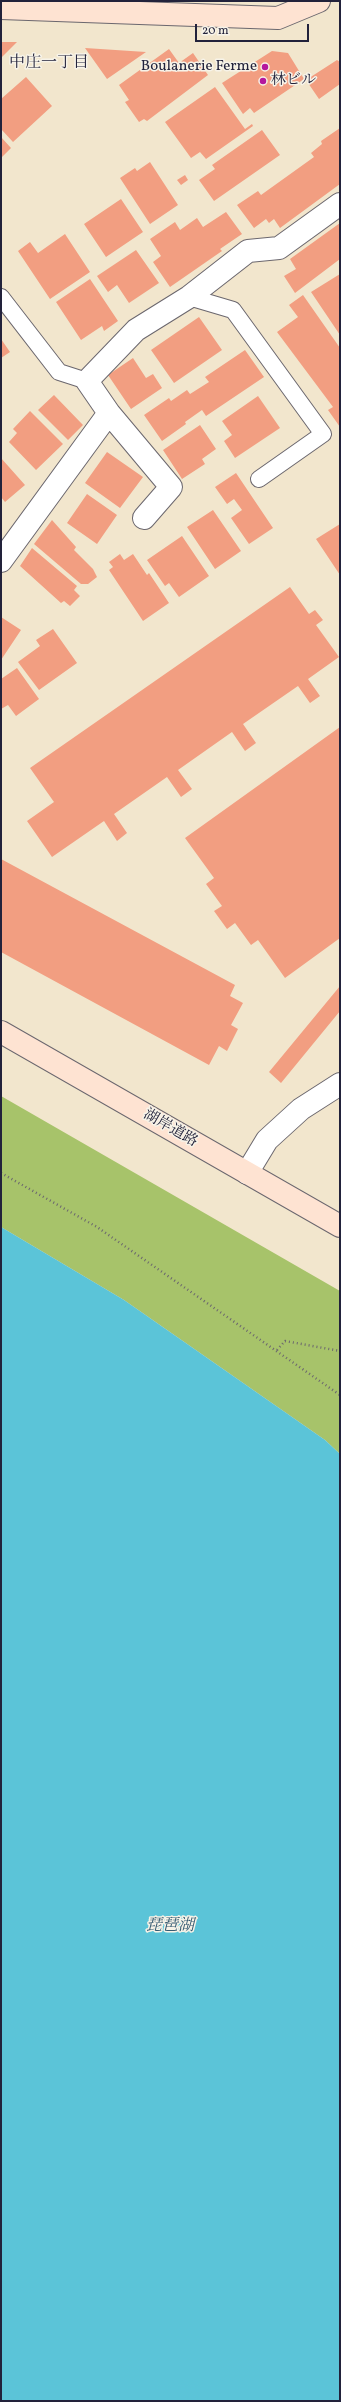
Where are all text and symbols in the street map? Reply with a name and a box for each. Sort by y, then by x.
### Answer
scale bar [197,16,311,42]
text: 20 m [202,23,229,39]
district label: 中庄一丁目 [9,54,89,74]
place label: Boulanerie Ferme [141,58,257,76]
marker: Boulanerie Ferme [260,62,270,72]
place label: 林ビル [271,72,316,90]
marker: 林ビル [258,76,268,86]
street label: 湖岸道路 [140,1106,200,1152]
water label: 琵琶湖 [146,1917,194,1937]

